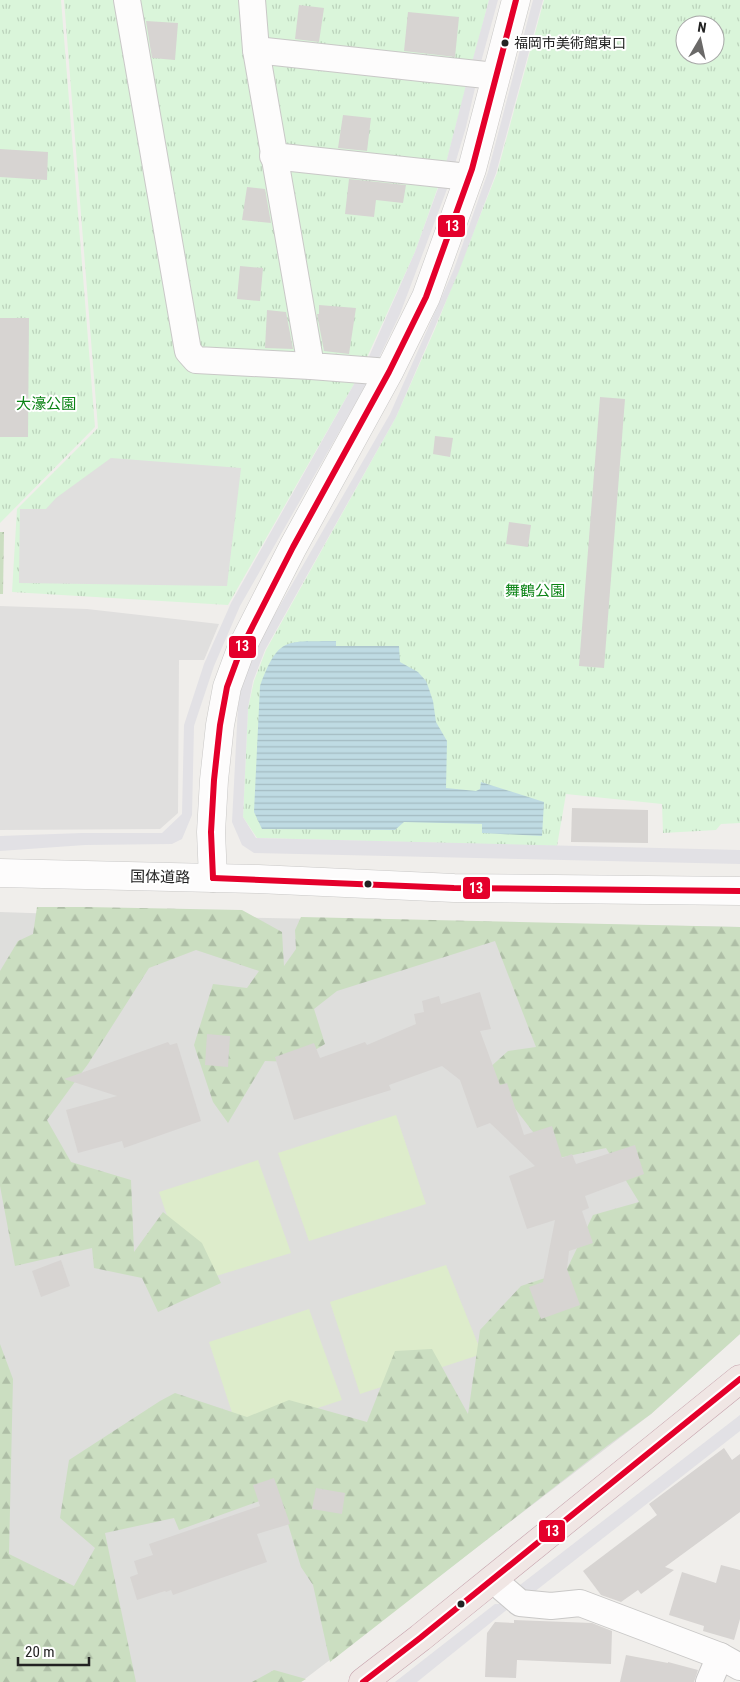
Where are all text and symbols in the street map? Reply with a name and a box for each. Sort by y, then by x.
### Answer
north arrow [675,15,725,65]
text: N [697,19,708,36]
place label: 福岡市美術館東口 [514,35,626,51]
marker: 福岡市美術館東口 [500,38,510,48]
line badge: 13 [437,214,466,238]
text: 13 [445,218,459,234]
park label: 大濠公園 [16,395,76,413]
park label: 舞鶴公園 [505,582,565,600]
line badge: 13 [228,635,257,659]
text: 13 [235,638,249,654]
street label: 国体道路 [130,867,190,887]
line badge: 13 [462,876,491,900]
unlabelled marker [363,879,373,889]
text: 13 [469,880,483,896]
line badge: 13 [538,1519,566,1543]
text: 13 [545,1523,559,1539]
unlabelled marker [456,1599,466,1609]
scale bar [18,1634,89,1666]
text: 20 m [25,1643,55,1661]

